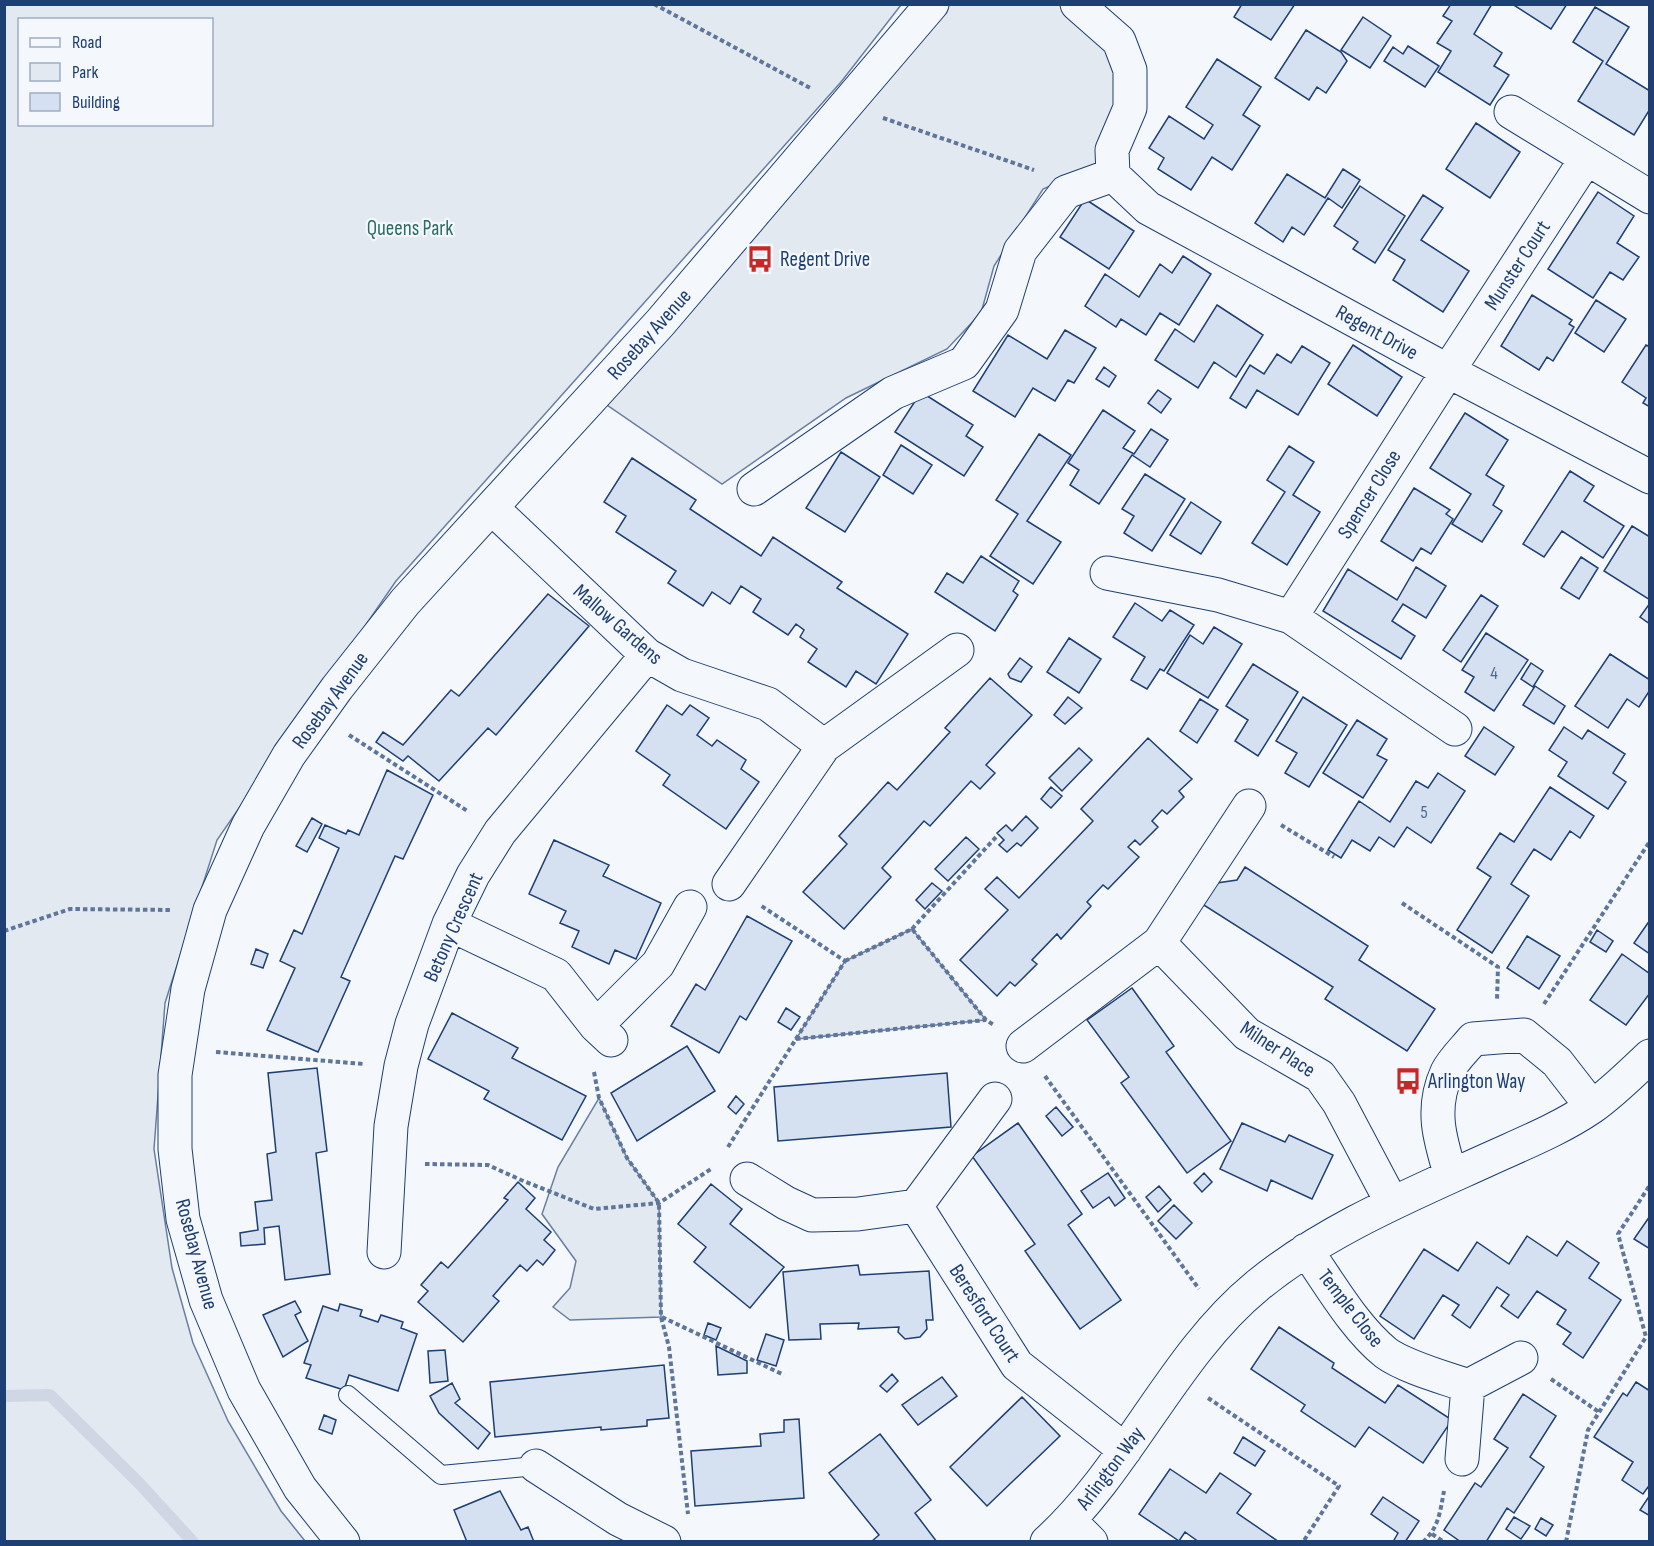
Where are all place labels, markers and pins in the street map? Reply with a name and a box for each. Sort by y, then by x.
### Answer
bus stop icon: Regent Drive [745,244,775,274]
place label: Regent Drive [780,247,870,272]
bus stop icon: Arlington Way [1393,1066,1423,1096]
place label: Arlington Way [1427,1069,1525,1094]

